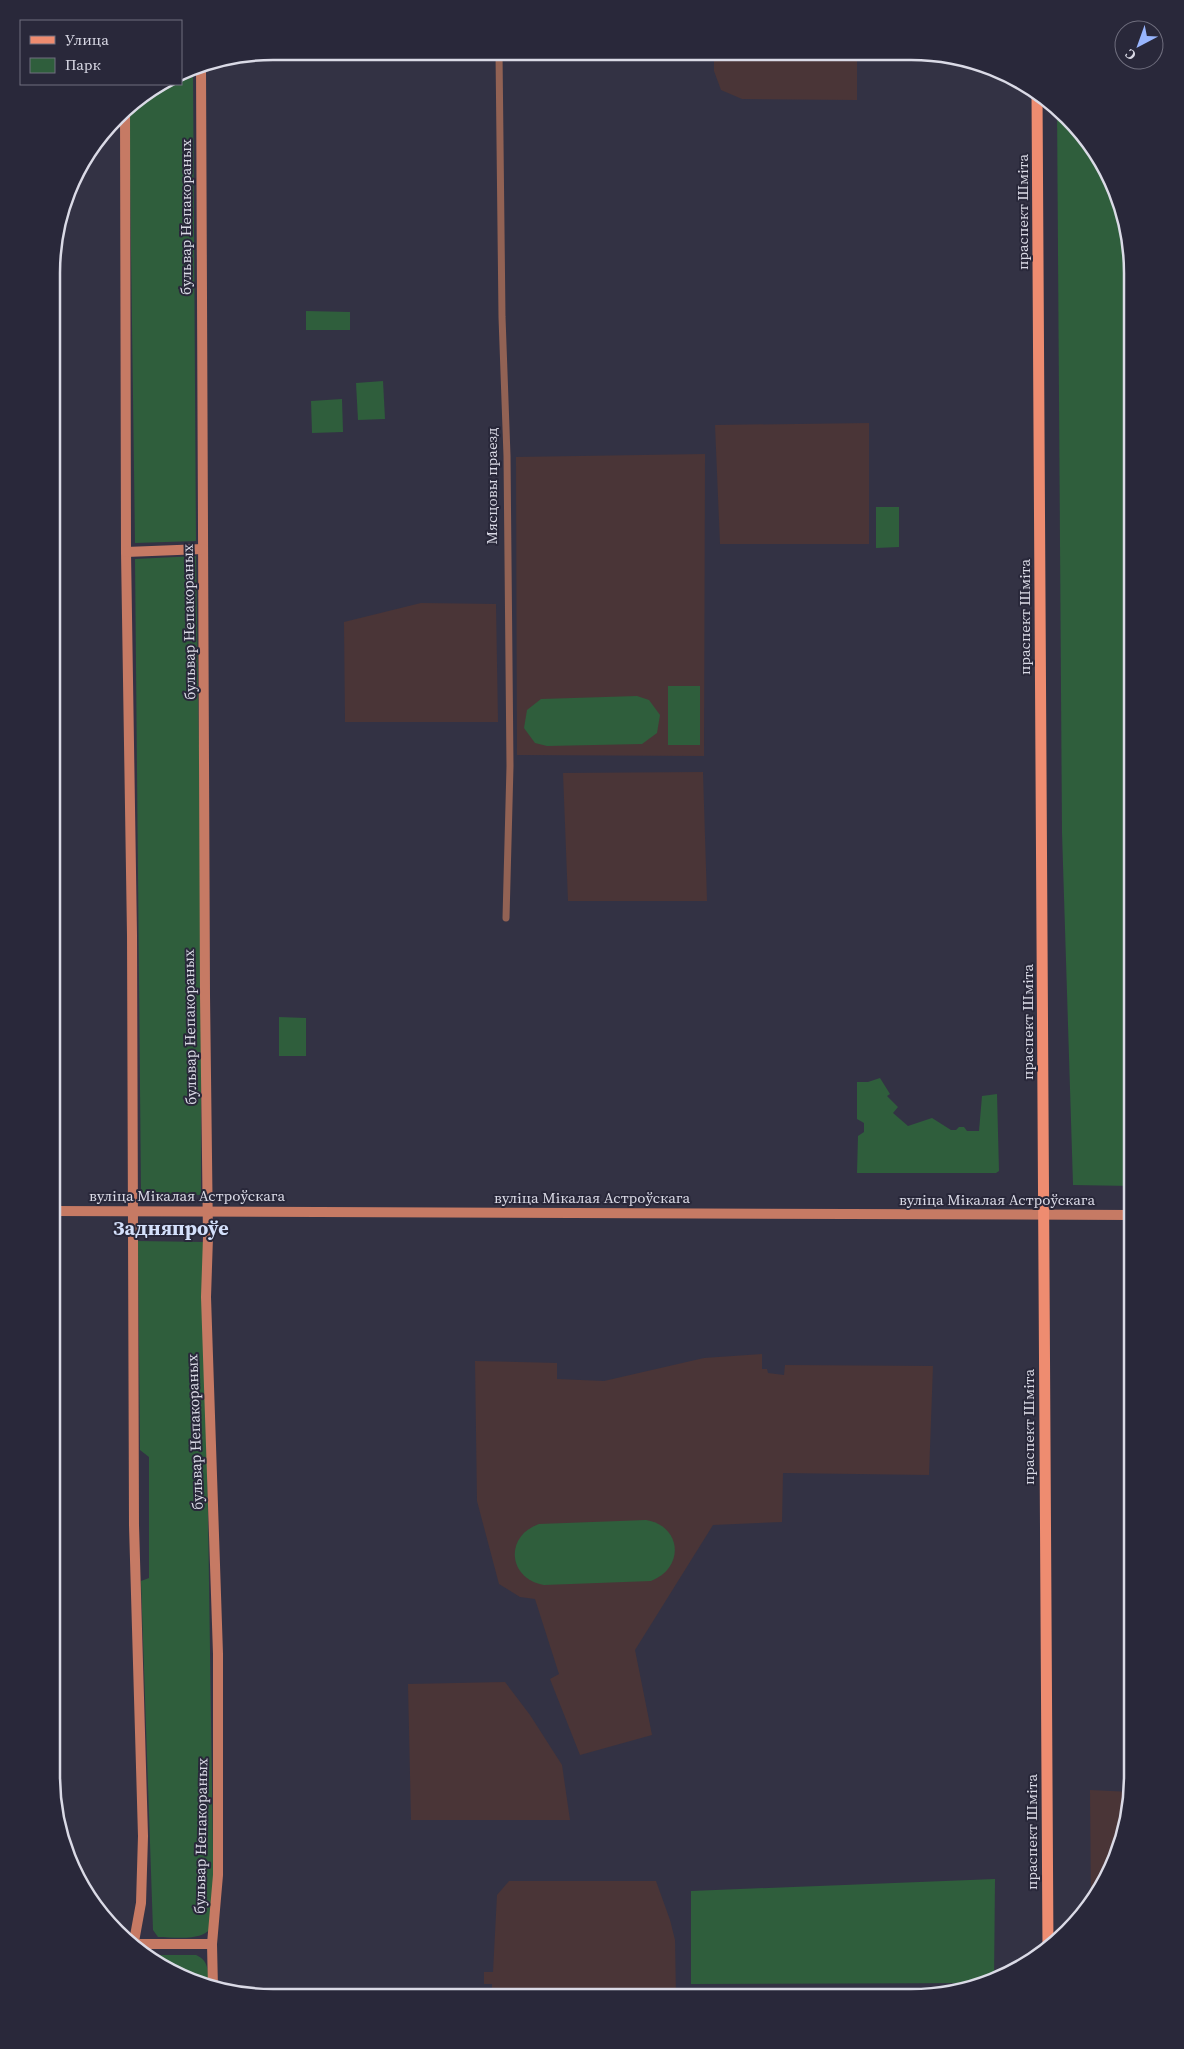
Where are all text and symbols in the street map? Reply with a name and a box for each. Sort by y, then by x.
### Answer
legend [20,20,182,85]
north arrow [1114,20,1164,70]
text: Улица [65,29,109,50]
text: С [1120,44,1140,65]
text: Парк [65,54,101,75]
street label: бульвар Непакораных [175,139,196,295]
street label: праспект Шміта [1012,154,1033,270]
street label: Мясцовы праезд [481,427,502,544]
street label: бульвар Непакораных [177,544,200,700]
street label: праспект Шміта [1014,559,1035,675]
street label: бульвар Непакораных [178,949,201,1105]
street label: праспект Шміта [1017,964,1038,1080]
street label: вуліца Мікалая Астроўскага [89,1185,285,1206]
street label: вуліца Мікалая Астроўскага [494,1187,690,1208]
street label: вуліца Мікалая Астроўскага [899,1189,1095,1210]
district label: Задняпроўе [113,1214,229,1242]
street label: бульвар Непакораных [181,1354,208,1510]
street label: праспект Шміта [1018,1369,1039,1485]
street label: бульвар Непакораных [189,1758,212,1914]
street label: праспект Шміта [1021,1774,1042,1890]

